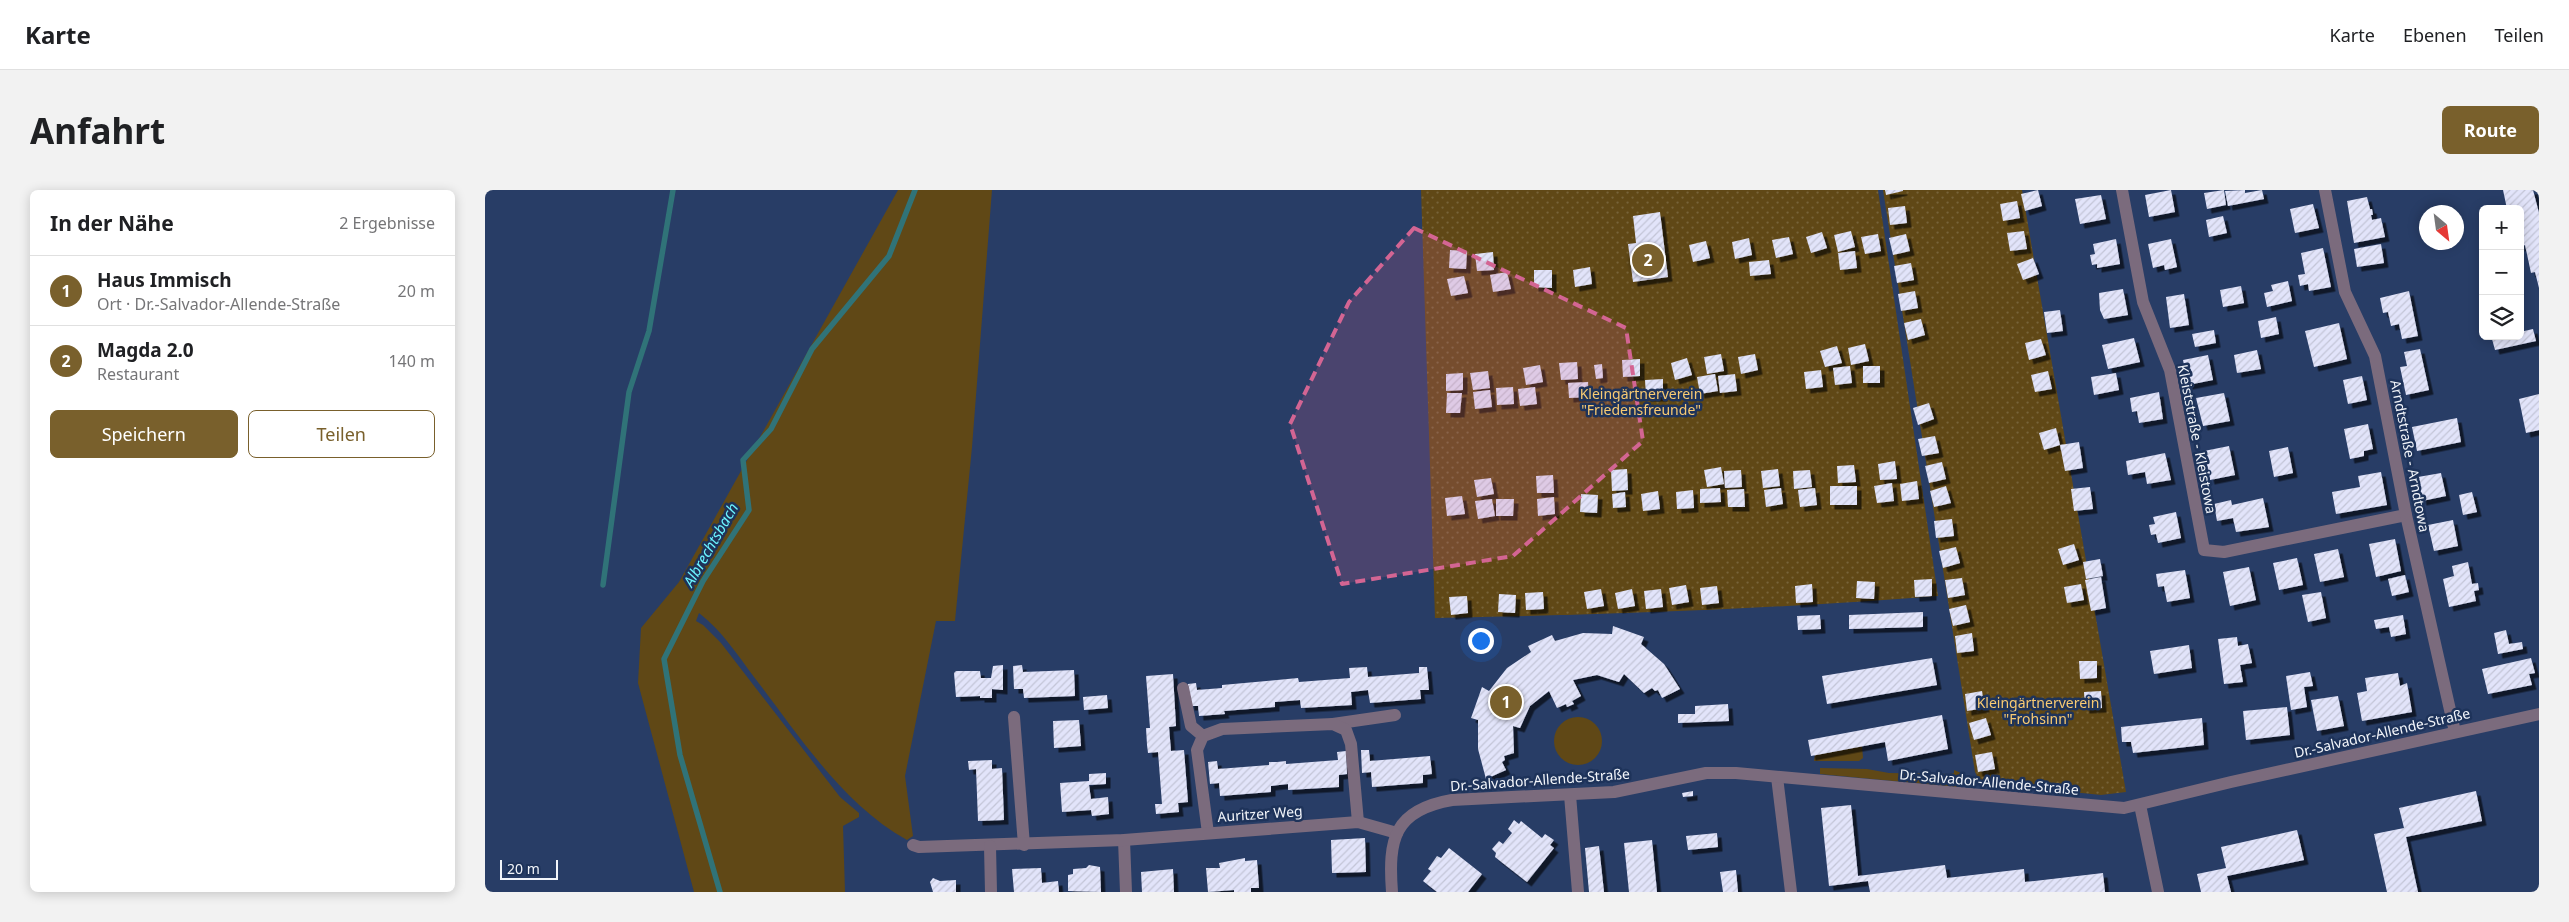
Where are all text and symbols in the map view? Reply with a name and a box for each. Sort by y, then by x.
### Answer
text: Karte [25,18,91,51]
text: Karte [2330,23,2375,47]
text: Ebenen [2403,23,2467,47]
text: Teilen [2495,23,2544,47]
button: Route [2442,106,2539,154]
text: Anfahrt [30,107,165,154]
north arrow [2419,205,2464,250]
map controls [2479,205,2524,340]
button: + [2479,205,2524,250]
text: In der Nähe [50,209,174,237]
text: 2 Ergebnisse [339,212,435,234]
pin: 2 [1632,241,1664,279]
button: − [2479,250,2524,295]
text: Haus Immisch [97,267,232,293]
text: 1 [61,280,71,302]
text: 20 m [398,280,435,302]
text: Ort · Dr.-Salvador-Allende-Straße [97,293,340,315]
button: layers [2479,295,2524,340]
text: Magda 2.0 [97,337,194,363]
text: 2 [61,350,71,372]
text: 140 m [388,350,435,372]
text: Restaurant [97,363,179,385]
street label: Kleiststraße - Kleistowa [2174,363,2221,515]
street label: Arndtstraße - Arndtowa [2386,378,2435,534]
park label: Kleingärtnerverein "Friedensfreunde" [1580,384,1702,419]
button: Speichern [50,410,238,458]
button: Teilen [248,410,435,458]
water label: Albrechtsbach [678,499,742,591]
your location [1468,628,1494,654]
pin: 1 [1490,683,1522,721]
park label: Kleingärtnerverein "Frohsinn" [1977,693,2099,728]
street label: Dr.-Salvador-Allende-Straße [2292,703,2472,762]
street label: Dr.-Salvador-Allende-Straße [1449,764,1631,795]
street label: Dr.-Salvador-Allende-Straße [1899,764,2080,799]
street label: Auritzer Weg [1217,801,1303,826]
scale bar [500,857,557,880]
text: 20 m [507,859,540,878]

